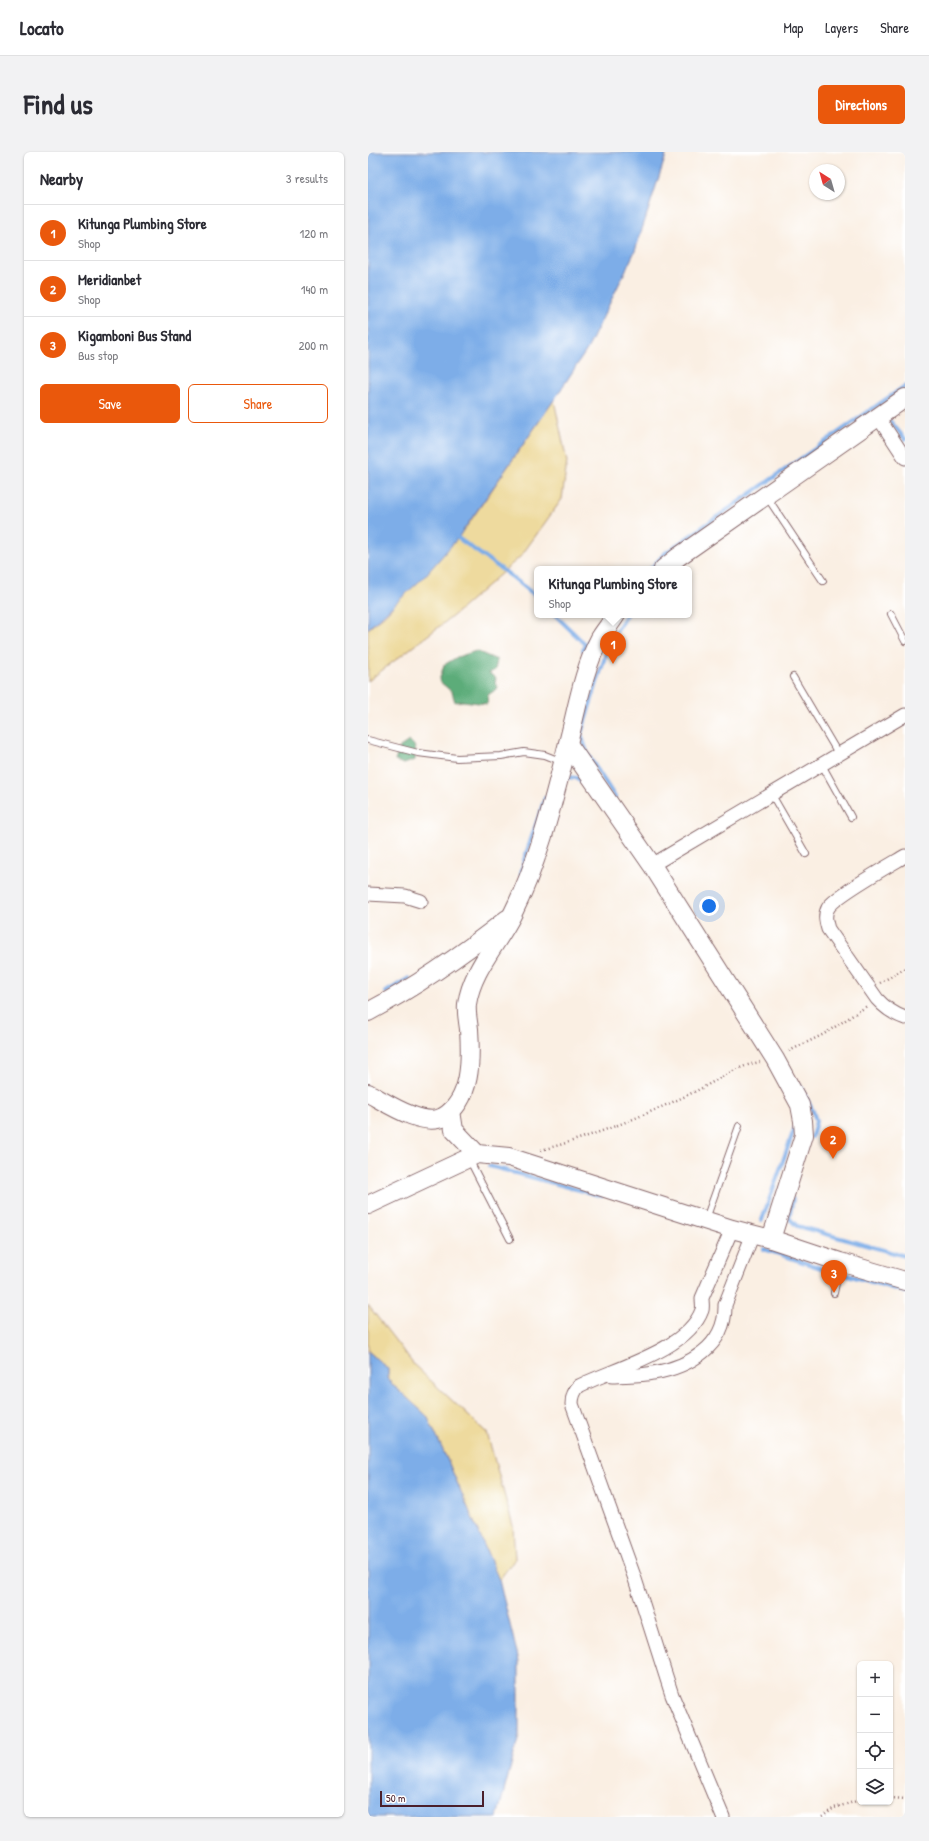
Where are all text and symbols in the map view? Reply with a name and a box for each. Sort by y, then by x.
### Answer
text: Locato [20,15,64,41]
text: Map [783,18,803,37]
text: Layers [825,18,858,37]
text: Share [880,18,909,37]
text: Find us [24,85,93,123]
button: Directions [818,85,905,124]
north arrow [809,164,845,200]
text: Nearby [40,167,83,190]
text: 3 results [286,169,328,187]
text: Kitunga Plumbing Store [78,213,207,234]
text: 1 [51,224,55,242]
text: 120 m [300,224,328,242]
text: Shop [78,234,100,252]
text: Meridianbet [78,269,141,290]
text: 2 [50,280,56,298]
text: 140 m [301,280,328,298]
text: Shop [78,290,100,308]
text: Kigamboni Bus Stand [78,325,191,346]
text: 3 [50,336,56,354]
text: 200 m [298,336,328,354]
text: Bus stop [78,346,118,364]
button: Save [40,384,180,423]
button: Share [188,384,328,423]
popup [534,566,692,618]
text: Kitunga Plumbing Store [549,573,677,594]
text: Shop [549,594,571,612]
pin: 1 [600,631,626,664]
your location [699,896,719,916]
pin: 2 [820,1126,846,1159]
pin: 3 [821,1260,847,1293]
map controls [857,1661,893,1805]
button: + [857,1661,893,1697]
button: − [857,1697,893,1733]
button: locate [857,1733,893,1769]
button: layers [857,1769,893,1805]
scale bar [380,1789,484,1808]
text: 50 m [386,1791,406,1805]

